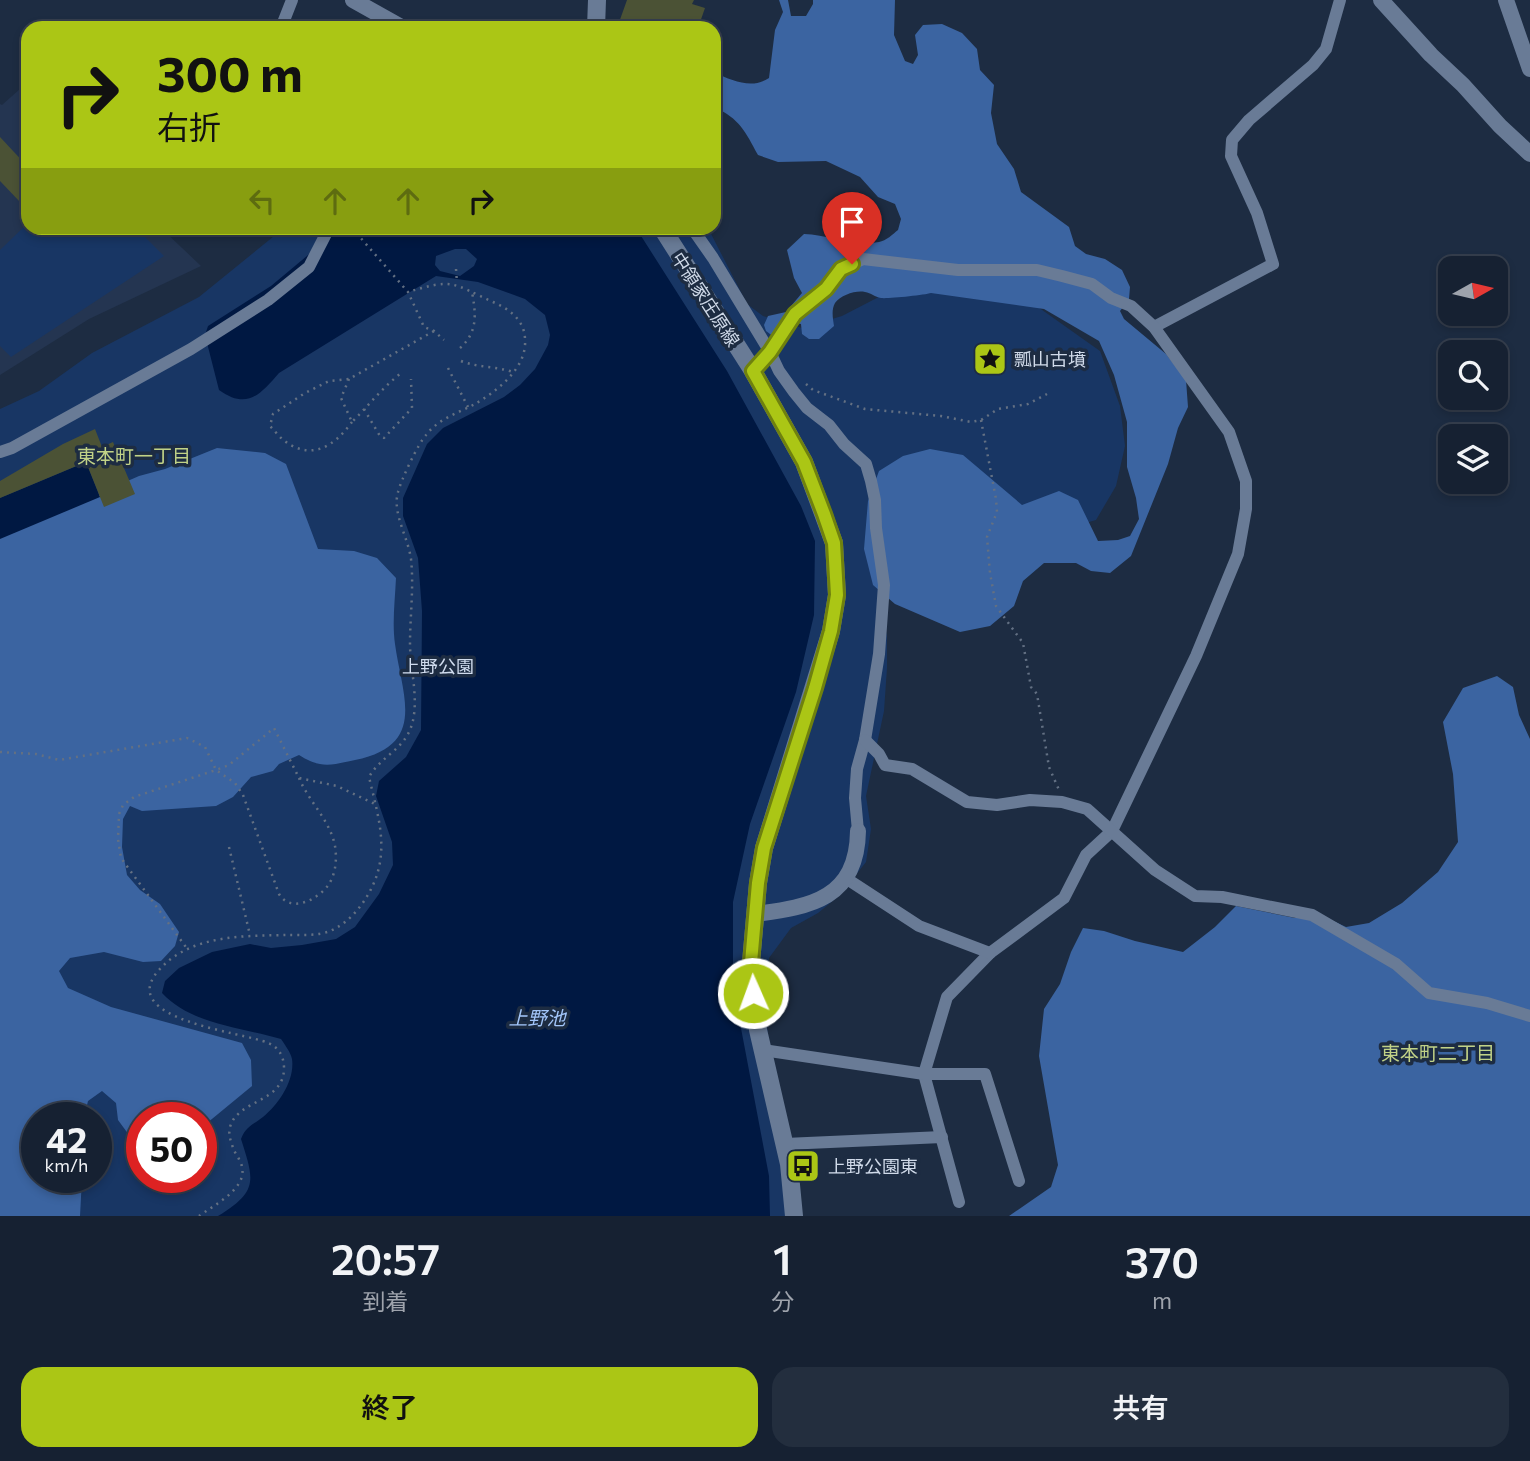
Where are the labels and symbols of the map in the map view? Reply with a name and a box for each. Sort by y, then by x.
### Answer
pin [822,192,882,264]
street label: 中領家庄原線 [667,248,745,350]
north arrow [1438,256,1508,326]
place icon: 瓢山古墳 [971,340,1009,378]
place label: 瓢山古墳 [1014,348,1086,370]
district label: 東本町一丁目 [77,444,191,467]
park label: 上野公園 [402,655,474,677]
position arrow [716,956,790,1030]
water label: 上野池 [508,1006,567,1029]
district label: 東本町二丁目 [1381,1041,1495,1064]
speed limit sign: 50 [126,1102,217,1193]
bus stop icon: 上野公園東 [784,1147,822,1185]
place label: 上野公園東 [828,1155,918,1177]

